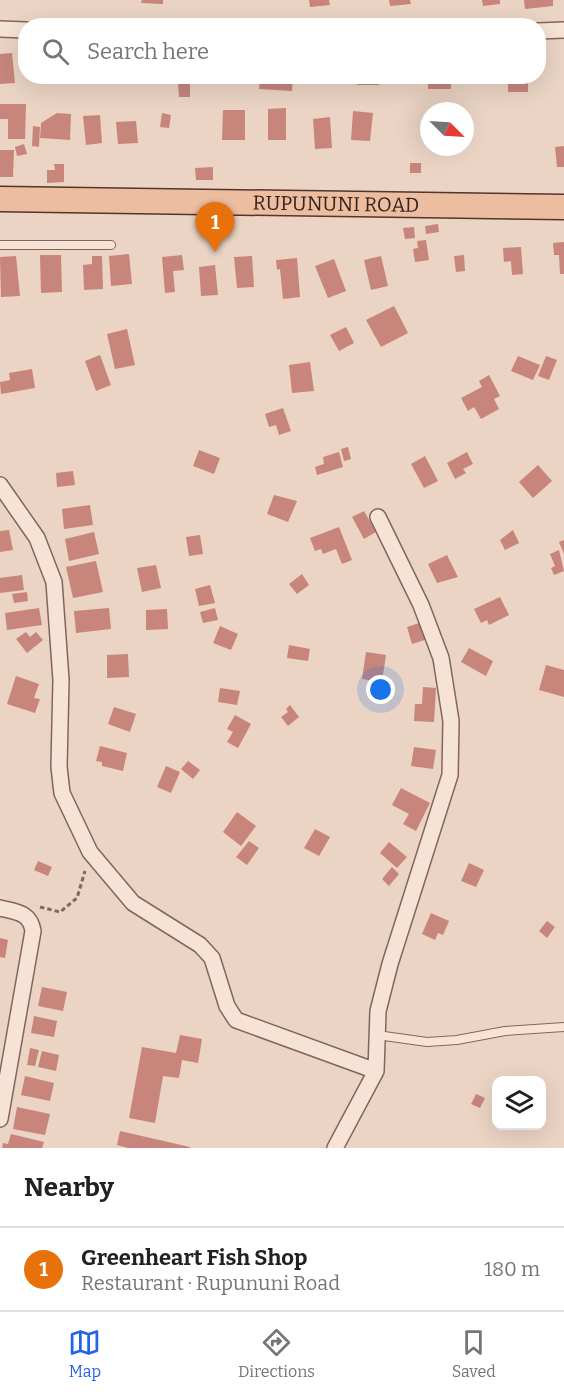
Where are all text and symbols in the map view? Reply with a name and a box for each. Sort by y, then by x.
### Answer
search box [18,18,546,84]
icon: search [39,35,72,68]
text: Search here [87,38,209,65]
north arrow [420,102,474,156]
street label: RUPUNUNI ROAD [252,191,419,217]
pin: 1 [196,202,234,252]
your location [366,675,395,704]
map controls [492,1076,546,1130]
button: layers [492,1076,546,1130]
text: Nearby [24,1172,114,1203]
text: Greenheart Fish Shop [81,1244,307,1271]
text: 1 [39,1257,48,1281]
text: 180 m [484,1257,540,1281]
text: Restaurant · Rupununi Road [81,1271,340,1295]
tab: Map [68,1326,101,1381]
tab: Directions [238,1326,315,1381]
tab: Saved [452,1326,496,1381]

